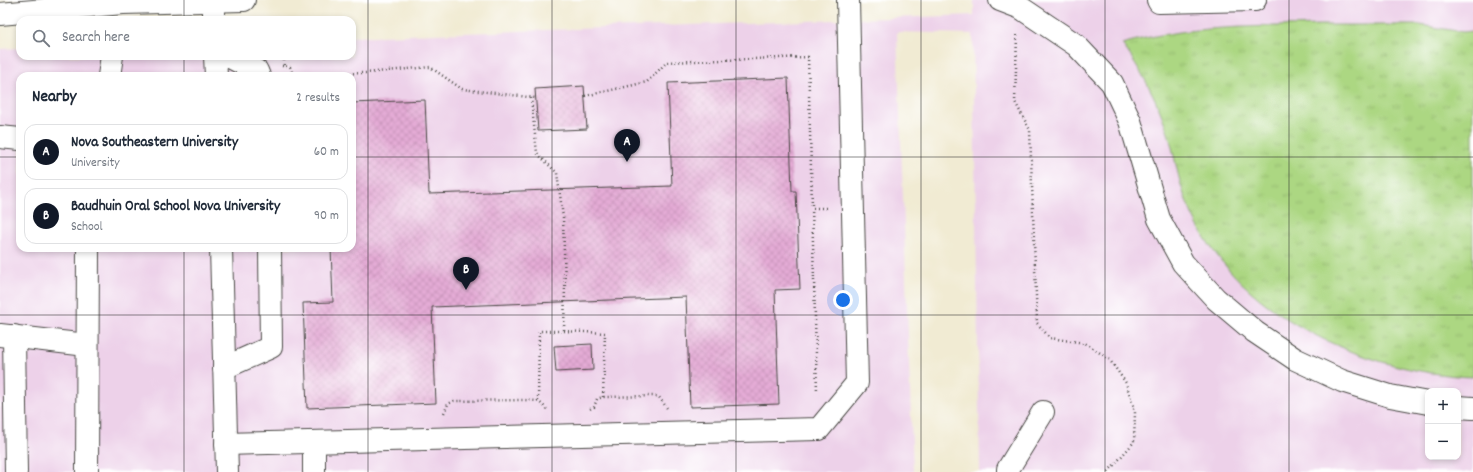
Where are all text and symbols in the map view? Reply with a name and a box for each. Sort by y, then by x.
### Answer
search box [16,16,356,60]
icon: search [30,27,52,49]
text: Search here [62,27,130,49]
text: Nearby [32,86,76,110]
text: 2 results [296,89,340,108]
pin: A [614,129,640,162]
text: Nova Southeastern University [71,132,238,154]
text: A [42,143,50,162]
text: 60 m [314,143,339,162]
text: University [71,154,120,173]
text: Baudhuin Oral School Nova University [71,196,280,218]
text: B [43,207,49,226]
text: 90 m [314,207,339,226]
text: School [71,218,103,237]
pin: B [453,257,479,290]
your location [833,290,853,310]
map controls [1425,388,1461,460]
button: + [1425,388,1461,424]
button: − [1425,424,1461,460]

